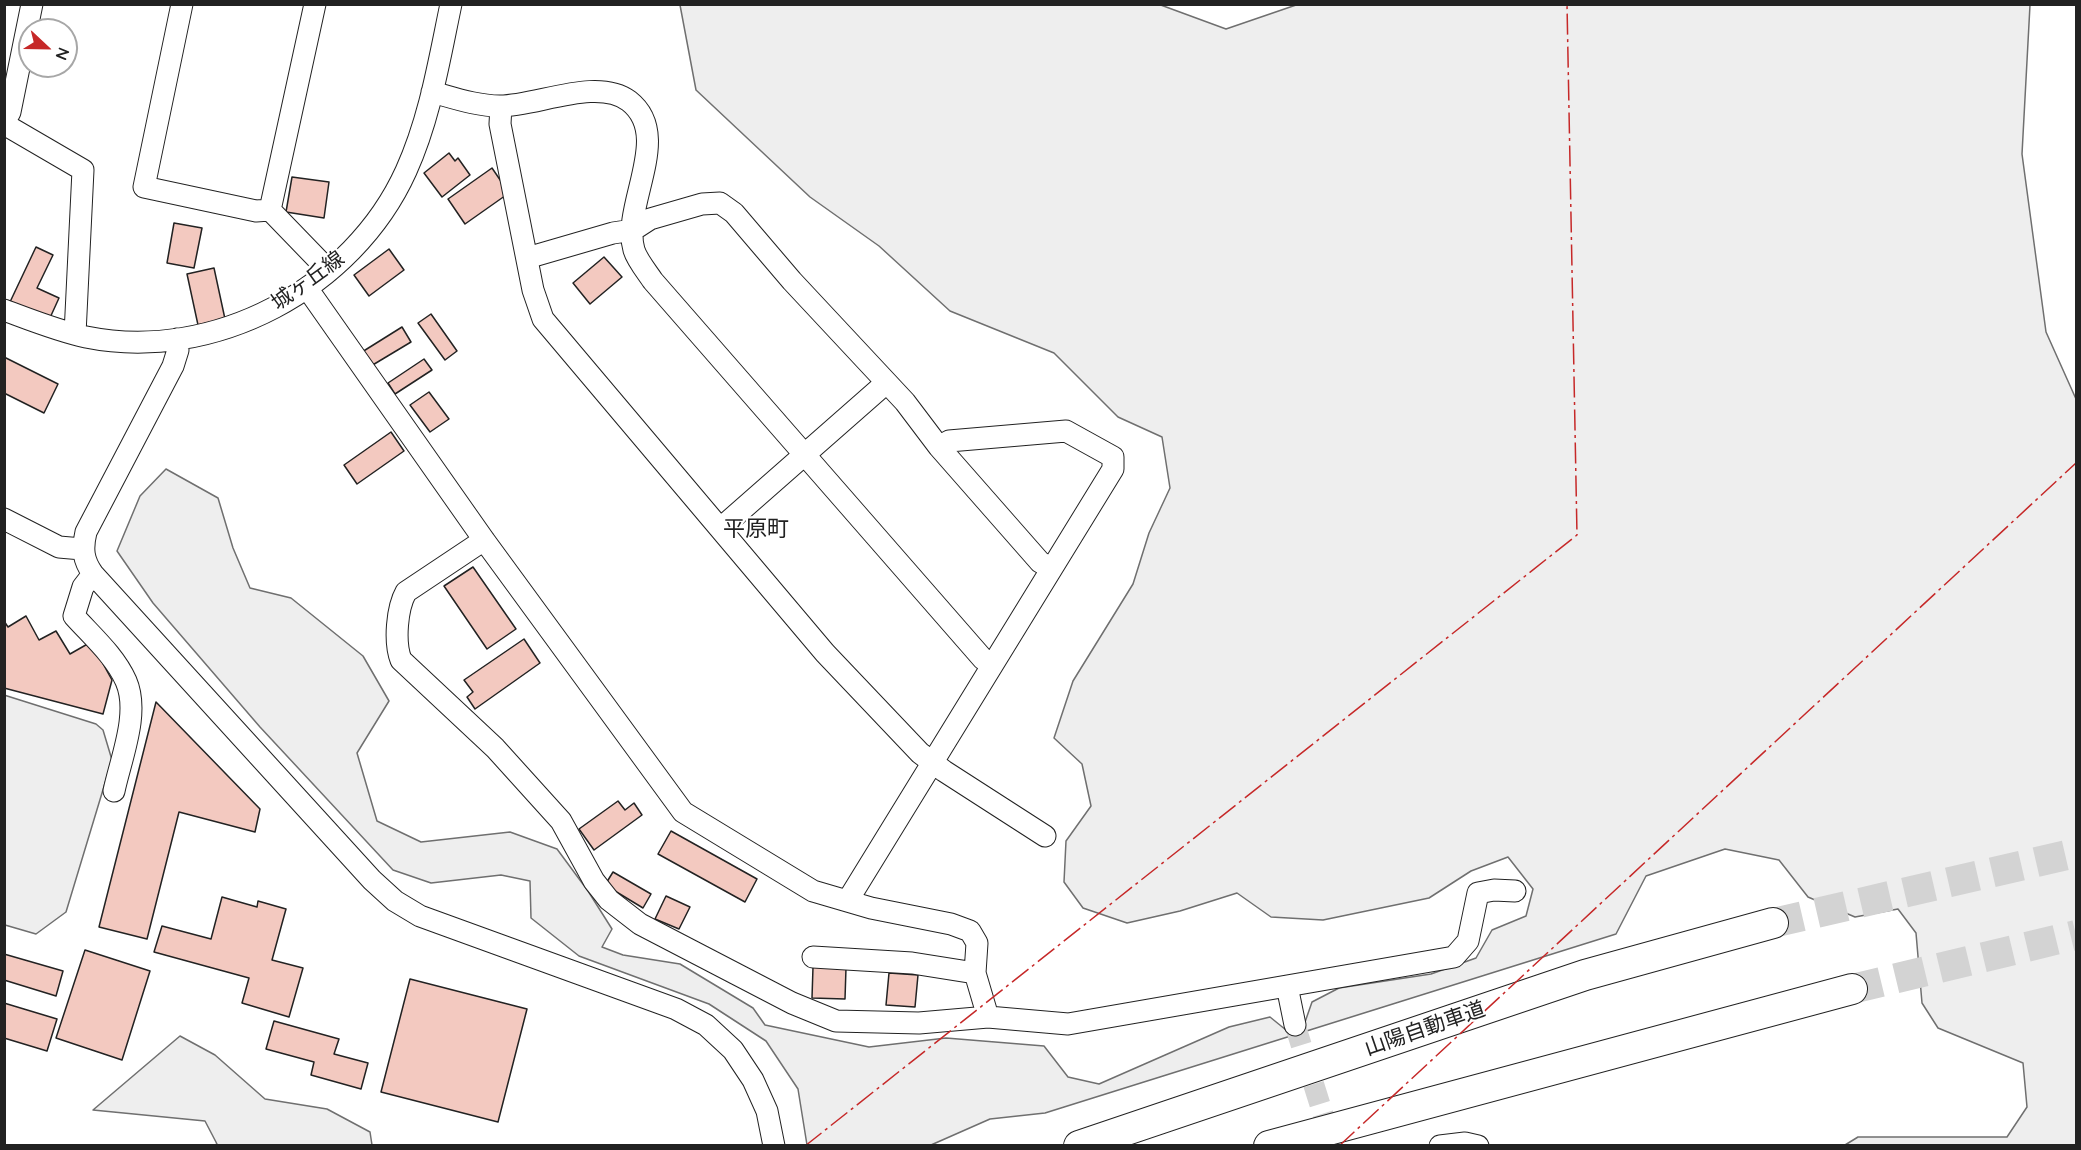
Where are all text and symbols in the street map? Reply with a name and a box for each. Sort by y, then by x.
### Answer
north arrow [18,18,78,78]
text: N [51,45,74,63]
street label: 城ヶ丘線 [267,246,349,316]
district label: 平原町 [723,516,789,542]
street label: 山陽自動車道 [1361,997,1489,1061]

